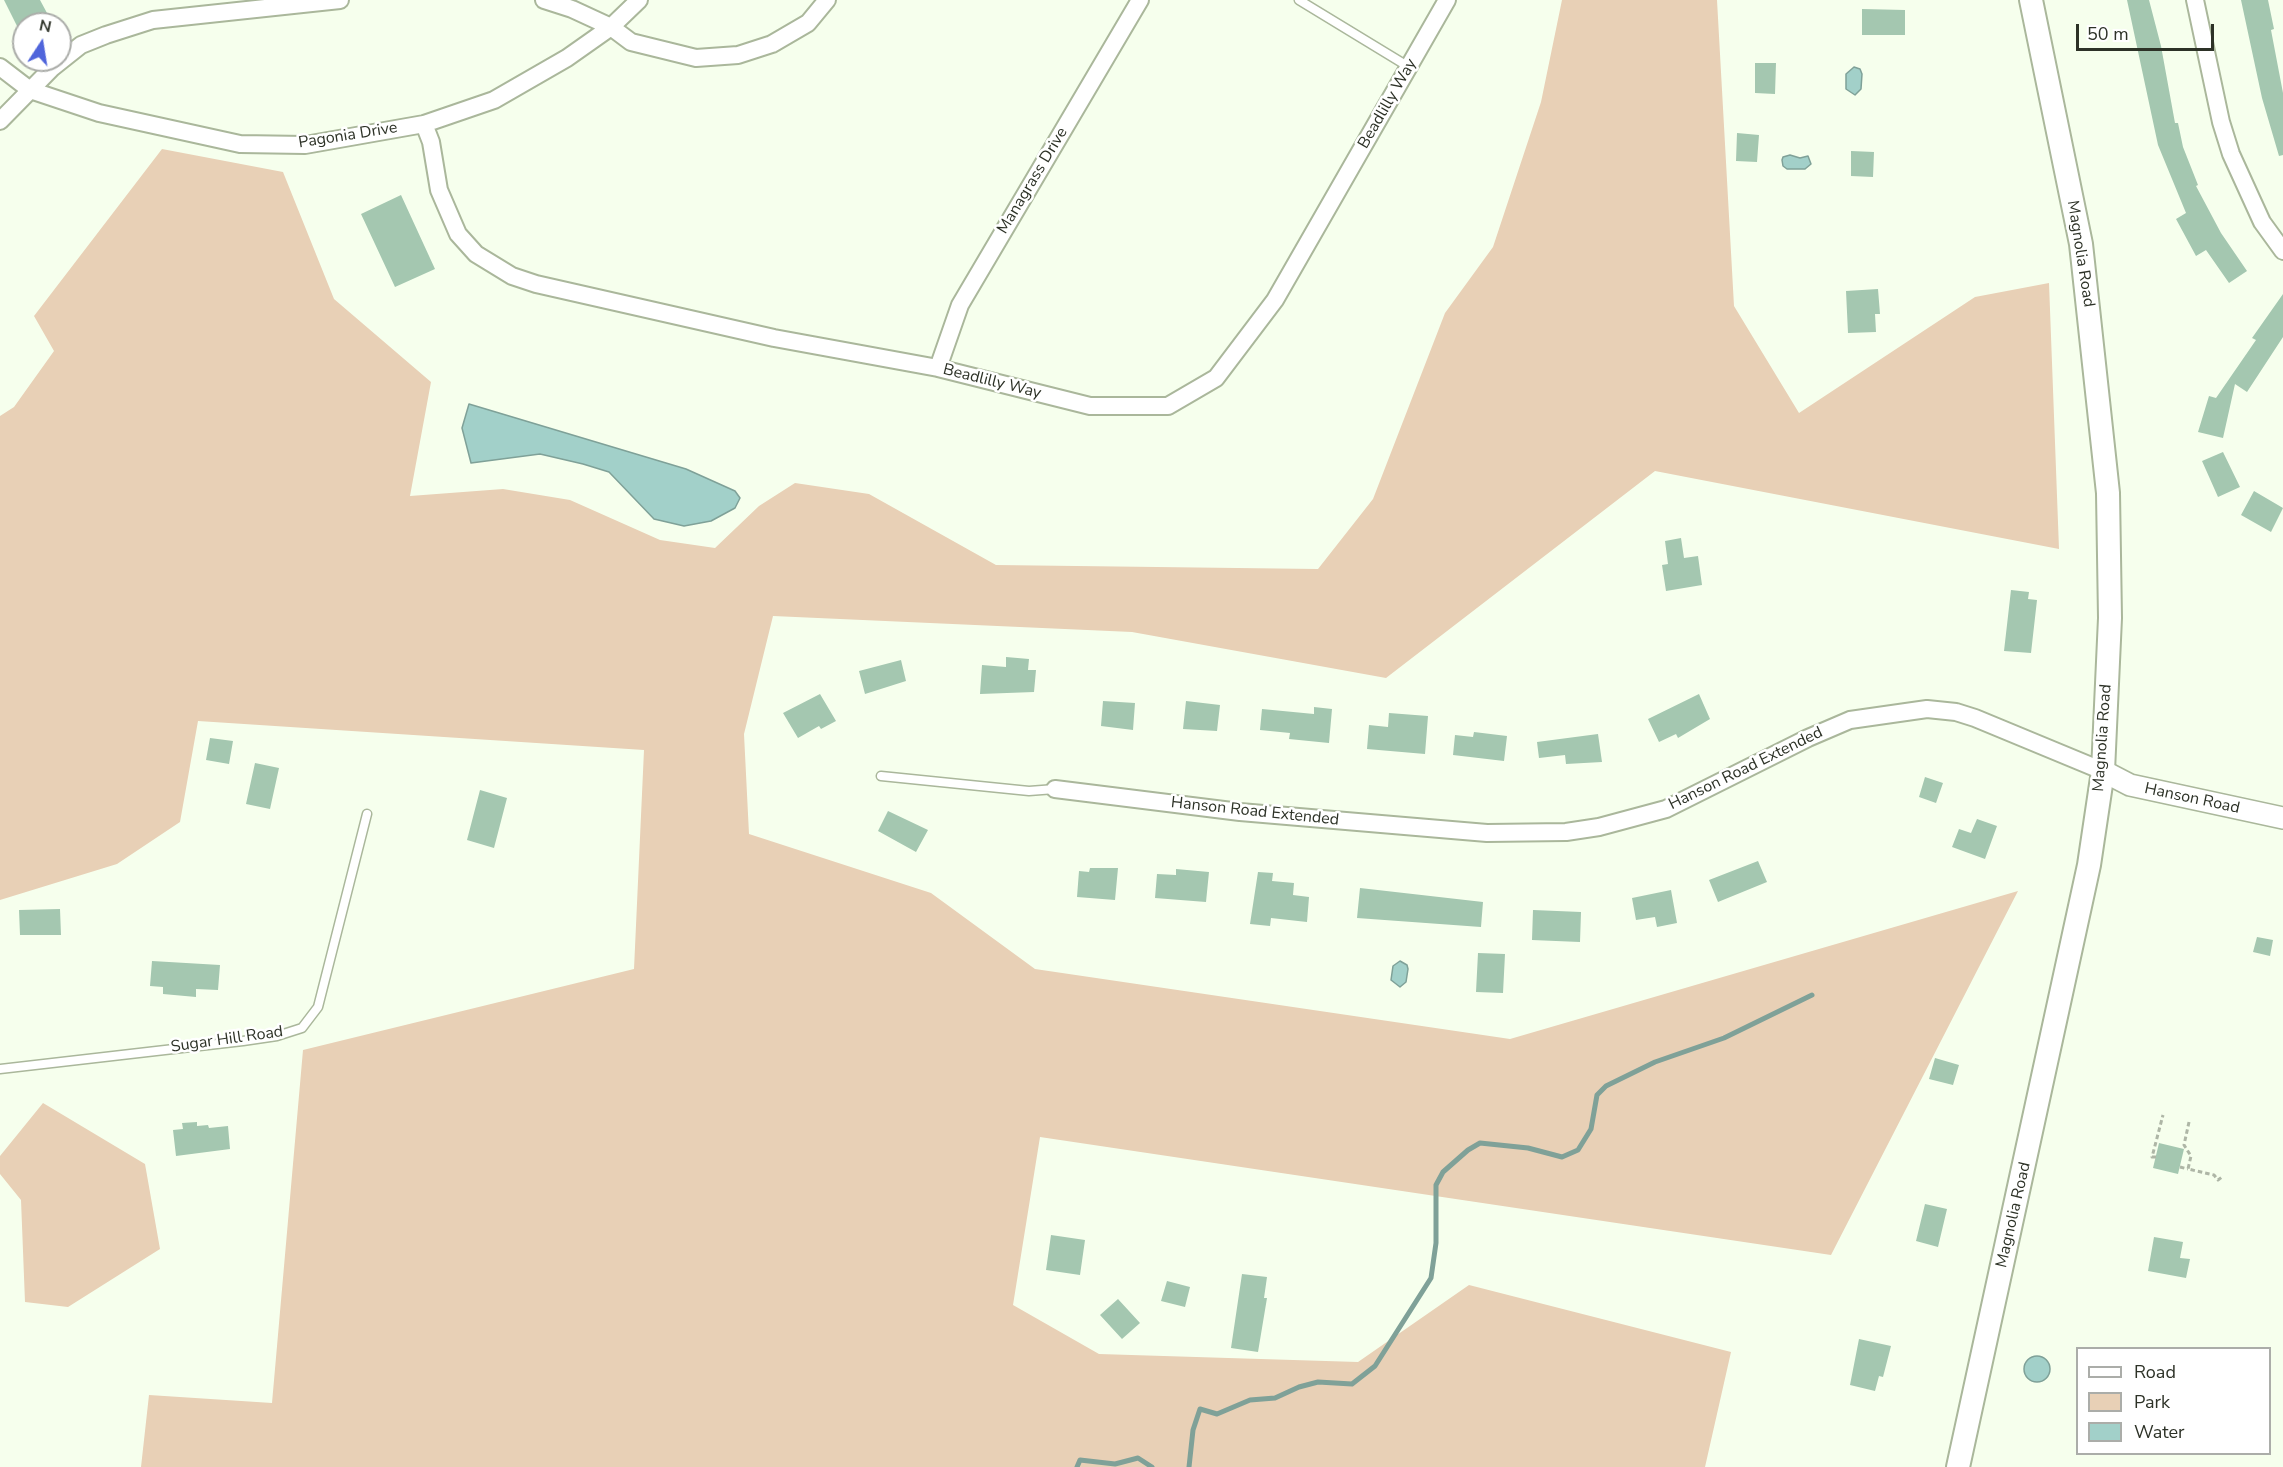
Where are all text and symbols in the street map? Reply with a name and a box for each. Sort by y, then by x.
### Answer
north arrow [12,12,72,72]
scale bar [2079,12,2217,50]
text: N [37,14,53,38]
text: 50 m [2087,22,2129,46]
street label: Beadlilly Way [1355,56,1421,152]
street label: Pagonia Drive [297,119,399,153]
street label: Managrass Drive [994,124,1072,238]
street label: Magnolia Road [2062,199,2098,309]
street label: Beadlilly Way [941,361,1043,403]
street label: Magnolia Road [2090,684,2116,792]
street label: Hanson Road Extended [1666,723,1826,815]
street label: Hanson Road [2143,780,2241,818]
street label: Hanson Road Extended [1170,794,1340,830]
street label: Sugar Hill Road [170,1023,284,1057]
street label: Magnolia Road [1993,1160,2035,1270]
legend [2076,1347,2271,1455]
text: Road [2134,1360,2176,1384]
text: Park [2134,1390,2170,1414]
text: Water [2134,1420,2185,1444]

